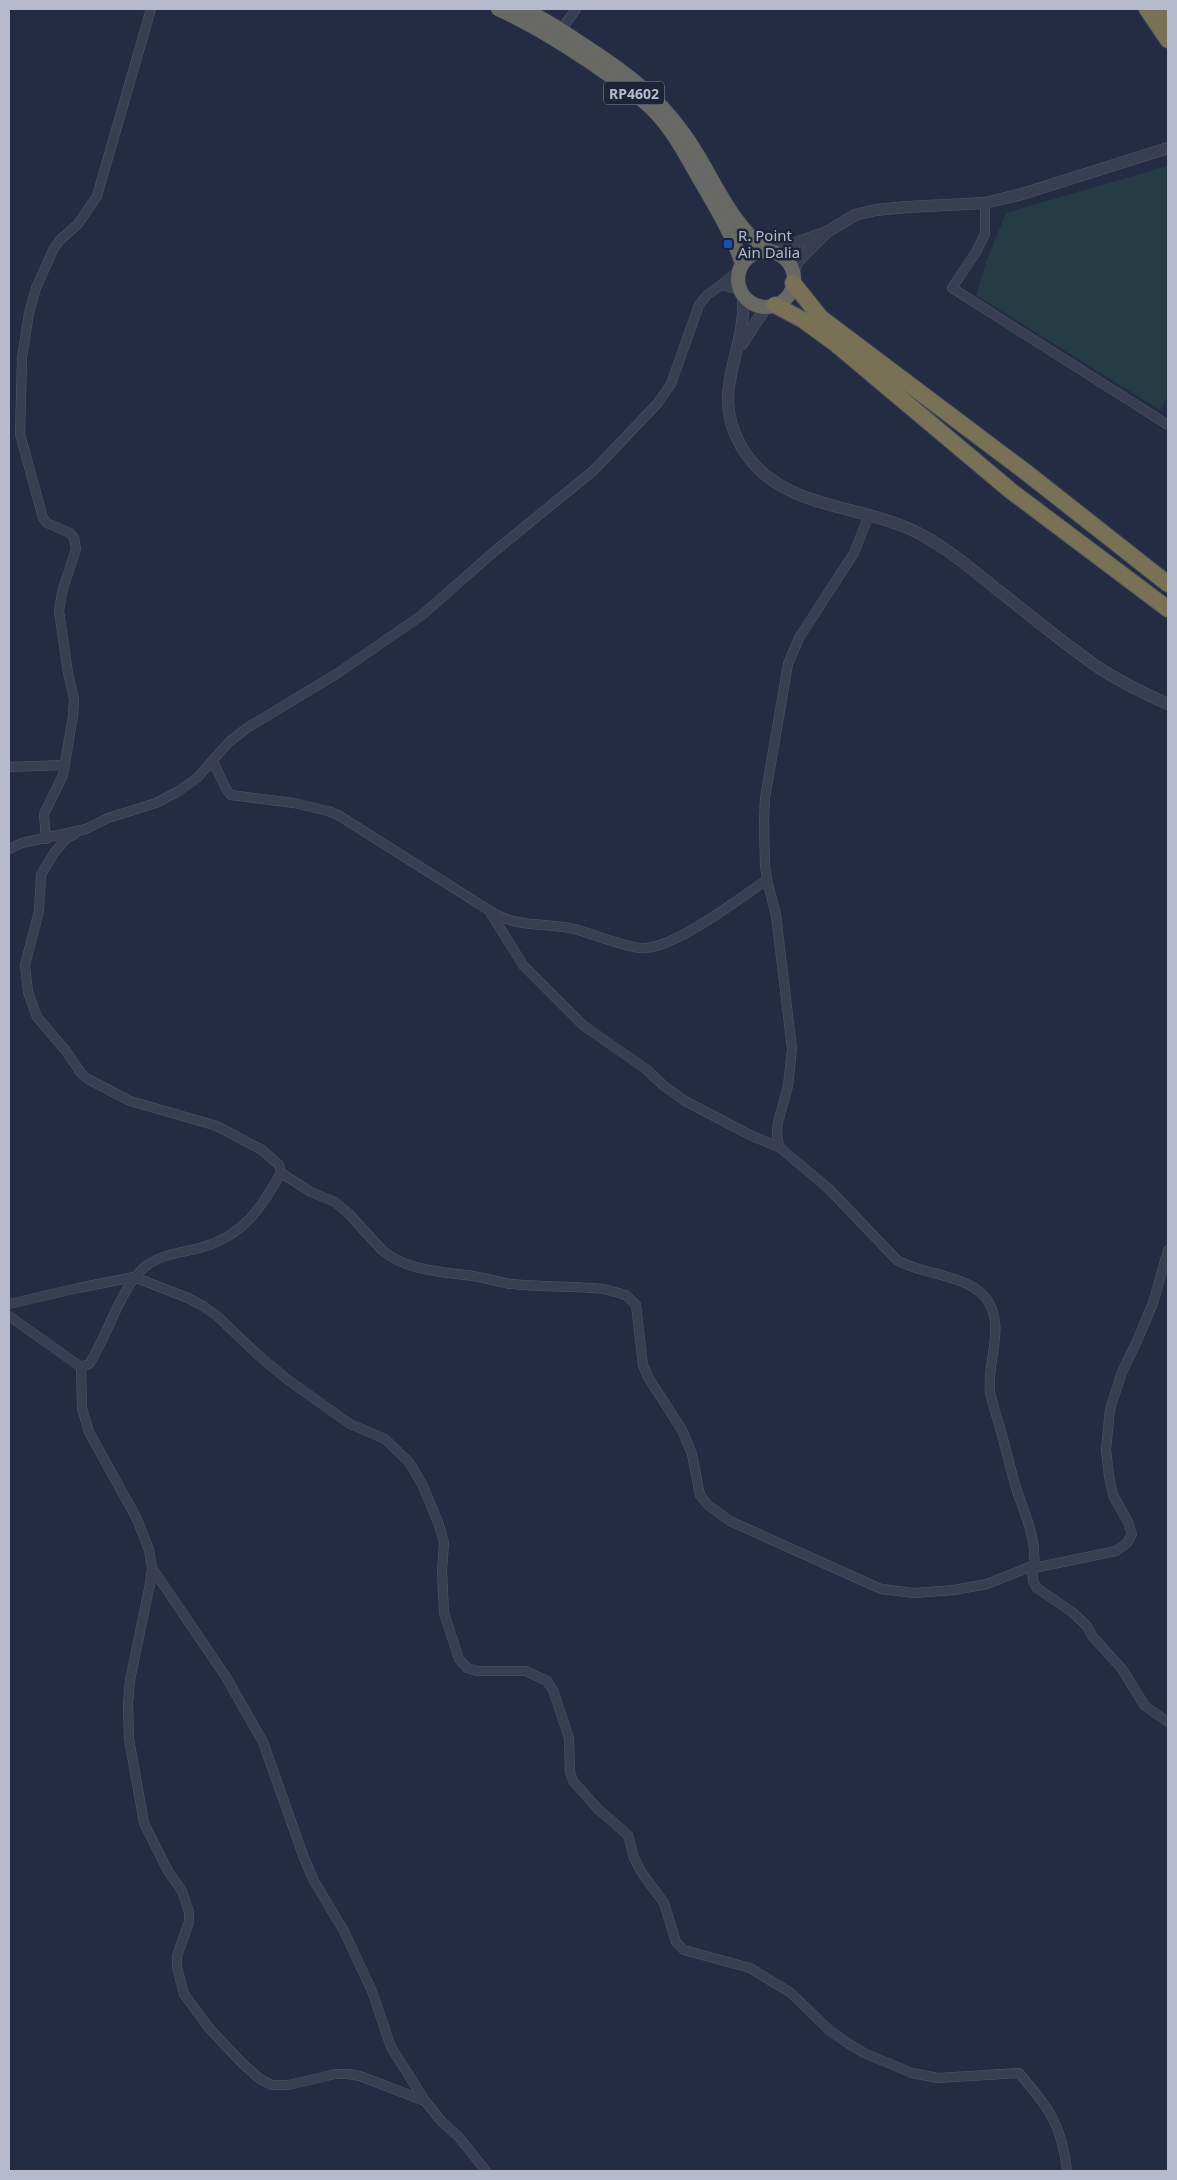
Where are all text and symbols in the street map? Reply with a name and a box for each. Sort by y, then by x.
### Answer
road number: RP4602 [604,82,664,105]
place label: R. Point Ain Dalia [738,225,800,262]
marker: R. Point Ain Dalia [722,238,734,250]

